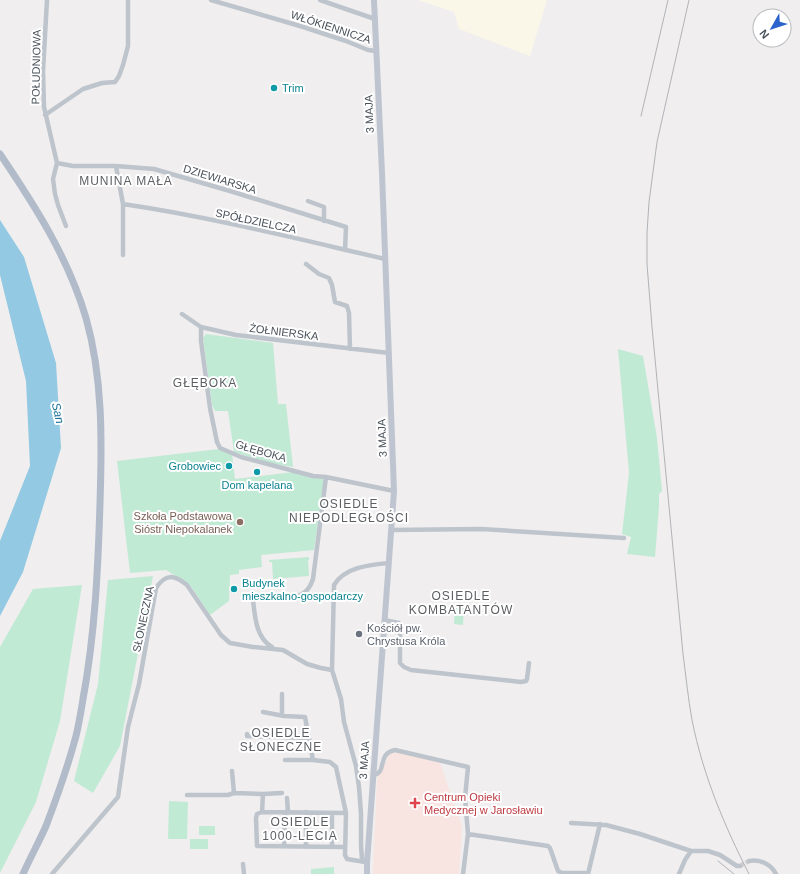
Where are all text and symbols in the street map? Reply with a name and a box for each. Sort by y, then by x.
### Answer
street label: WŁÓKIENNICZA [289,8,373,46]
north arrow [752,8,792,48]
text: N [757,27,771,41]
street label: POŁUDNIOWA [29,29,43,104]
place label: Trim [282,82,304,94]
marker: Trim [269,83,279,93]
street label: 3 MAJA [362,94,376,133]
street label: DZIEWIARSKA [182,162,259,196]
district label: MUNINA MAŁA [79,174,173,188]
street label: SPÓŁDZIELCZA [214,207,298,236]
street label: ŻOŁNIERSKA [249,322,320,342]
district label: GŁĘBOKA [173,376,237,390]
water label: San [49,401,67,425]
street label: 3 MAJA [375,418,389,457]
street label: GŁĘBOKA [234,438,289,464]
place label: Grobowiec [168,460,221,472]
marker: Grobowiec [224,461,234,471]
marker: Dom kapelana [252,467,262,477]
place label: Dom kapelana [222,479,293,491]
district label: OSIEDLE NIEPODLEGŁOŚCI [289,497,409,525]
place label: Szkoła Podstawowa Sióstr Niepokalanek [134,510,233,535]
marker: Szkoła Podstawowa Sióstr Niepokalanek [235,517,245,527]
place label: Budynek mieszkalno-gospodarczy [242,577,364,602]
street label: SŁONECZNA [130,584,156,653]
marker: Budynek mieszkalno-gospodarczy [229,584,239,594]
district label: OSIEDLE KOMBATANTÓW [409,589,513,617]
place label: Kościół pw. Chrystusa Króla [367,622,446,647]
marker: Kościół pw. Chrystusa Króla [354,629,364,639]
district label: OSIEDLE SŁONECZNE [240,726,322,754]
street label: 3 MAJA [357,740,371,780]
place label: Centrum Opieki Medycznej w Jarosławiu [424,791,543,816]
marker: Centrum Opieki Medycznej w Jarosławiu [409,797,421,809]
district label: OSIEDLE 1000-LECIA [262,815,338,843]

